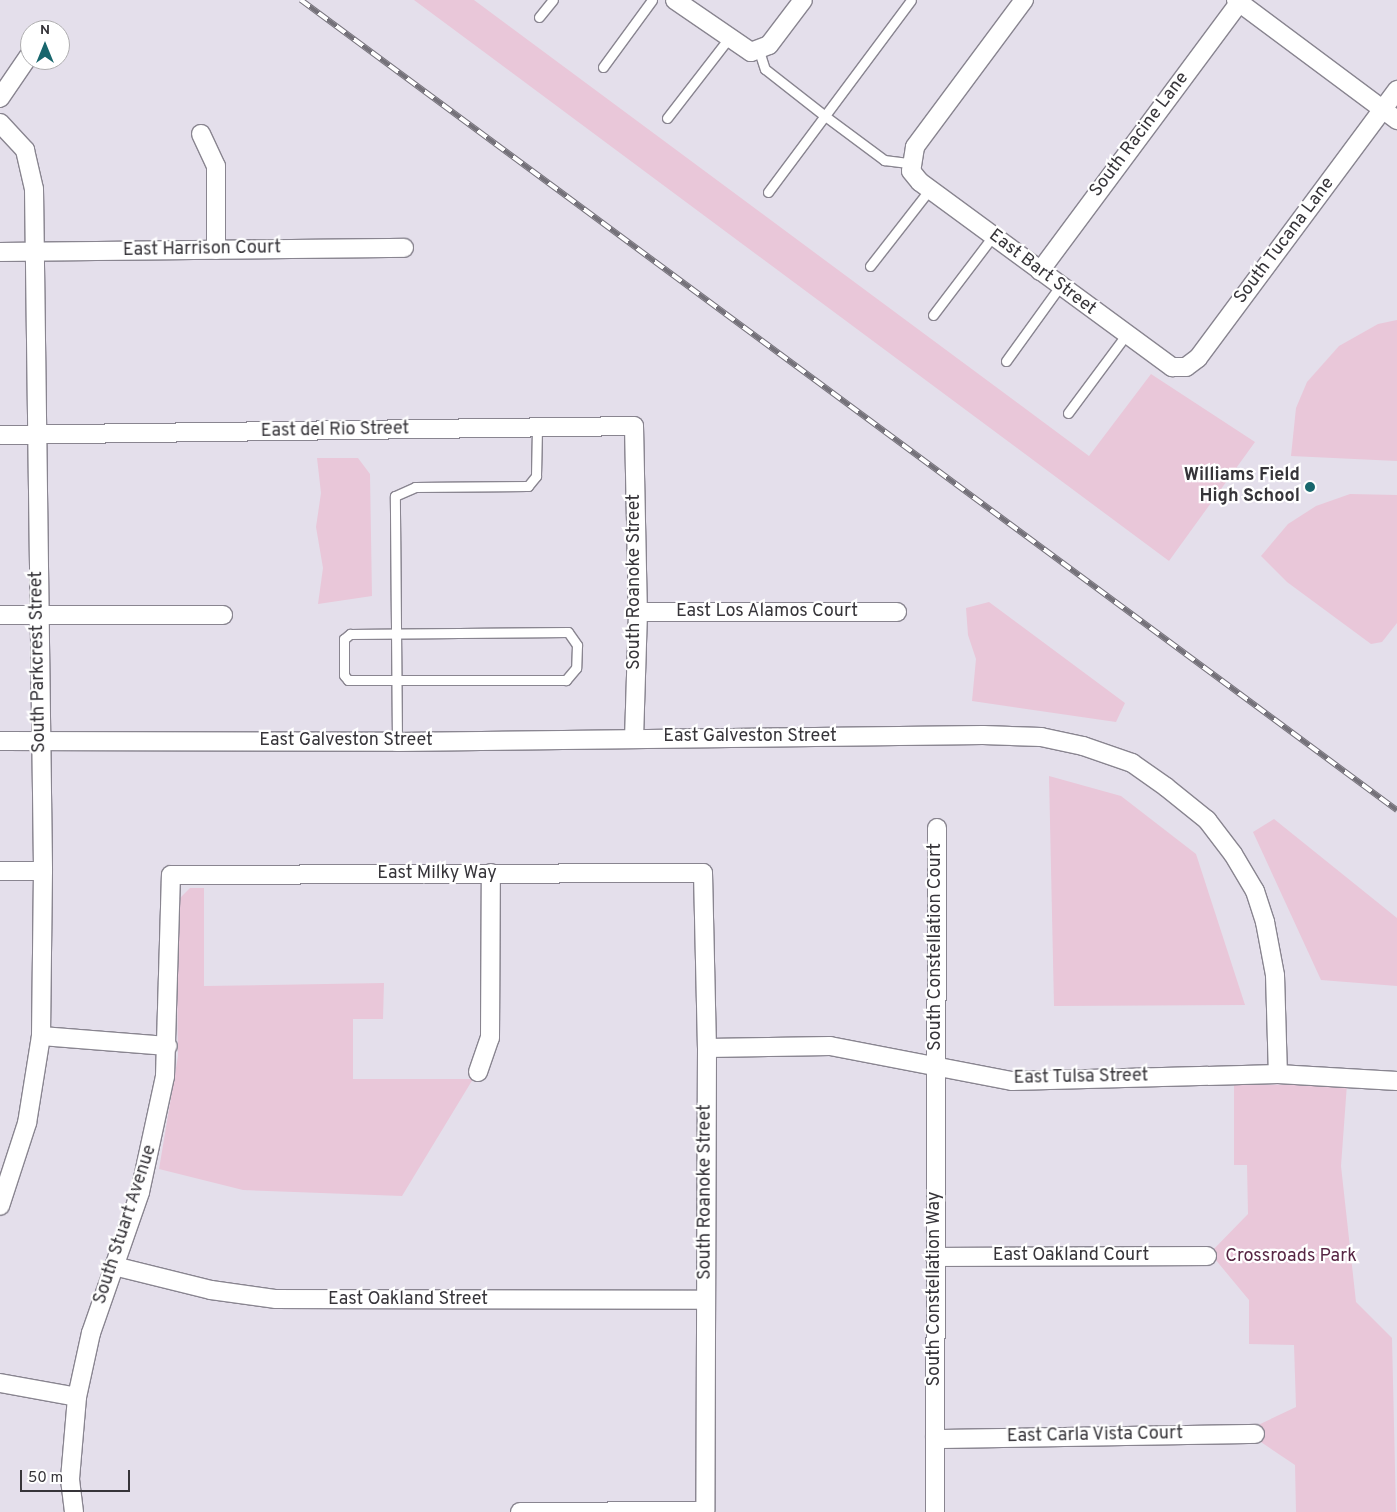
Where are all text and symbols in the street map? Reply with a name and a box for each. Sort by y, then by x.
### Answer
north arrow [20,20,70,70]
text: N [40,22,50,39]
street label: South Racine Lane [1086,68,1194,202]
street label: South Tucana Lane [1230,173,1340,309]
street label: East Bart Street [984,226,1100,320]
street label: East Harrison Court [123,238,281,262]
street label: East del Rio Street [261,419,409,443]
place label: Williams Field High School [1184,466,1300,508]
marker: Williams Field High School [1304,481,1316,493]
street label: South Roanoke Street [624,494,646,670]
street label: South Parkcrest Street [27,571,51,753]
street label: East Los Alamos Court [676,601,858,623]
street label: East Galveston Street [663,726,837,748]
street label: East Galveston Street [259,730,433,752]
street label: South Constellation Court [925,843,947,1051]
street label: East Milky Way [377,863,497,885]
street label: East Tulsa Street [1013,1066,1149,1090]
street label: South Roanoke Street [695,1104,717,1280]
street label: South Stuart Avenue [90,1142,162,1308]
street label: South Constellation Way [924,1191,946,1387]
street label: East Oakland Court [993,1245,1149,1267]
park label: Crossroads Park [1225,1246,1357,1268]
street label: East Oakland Street [328,1289,488,1311]
street label: East Carla Vista Court [1006,1424,1184,1448]
scale bar [22,1460,132,1492]
text: 50 m [28,1469,63,1488]

